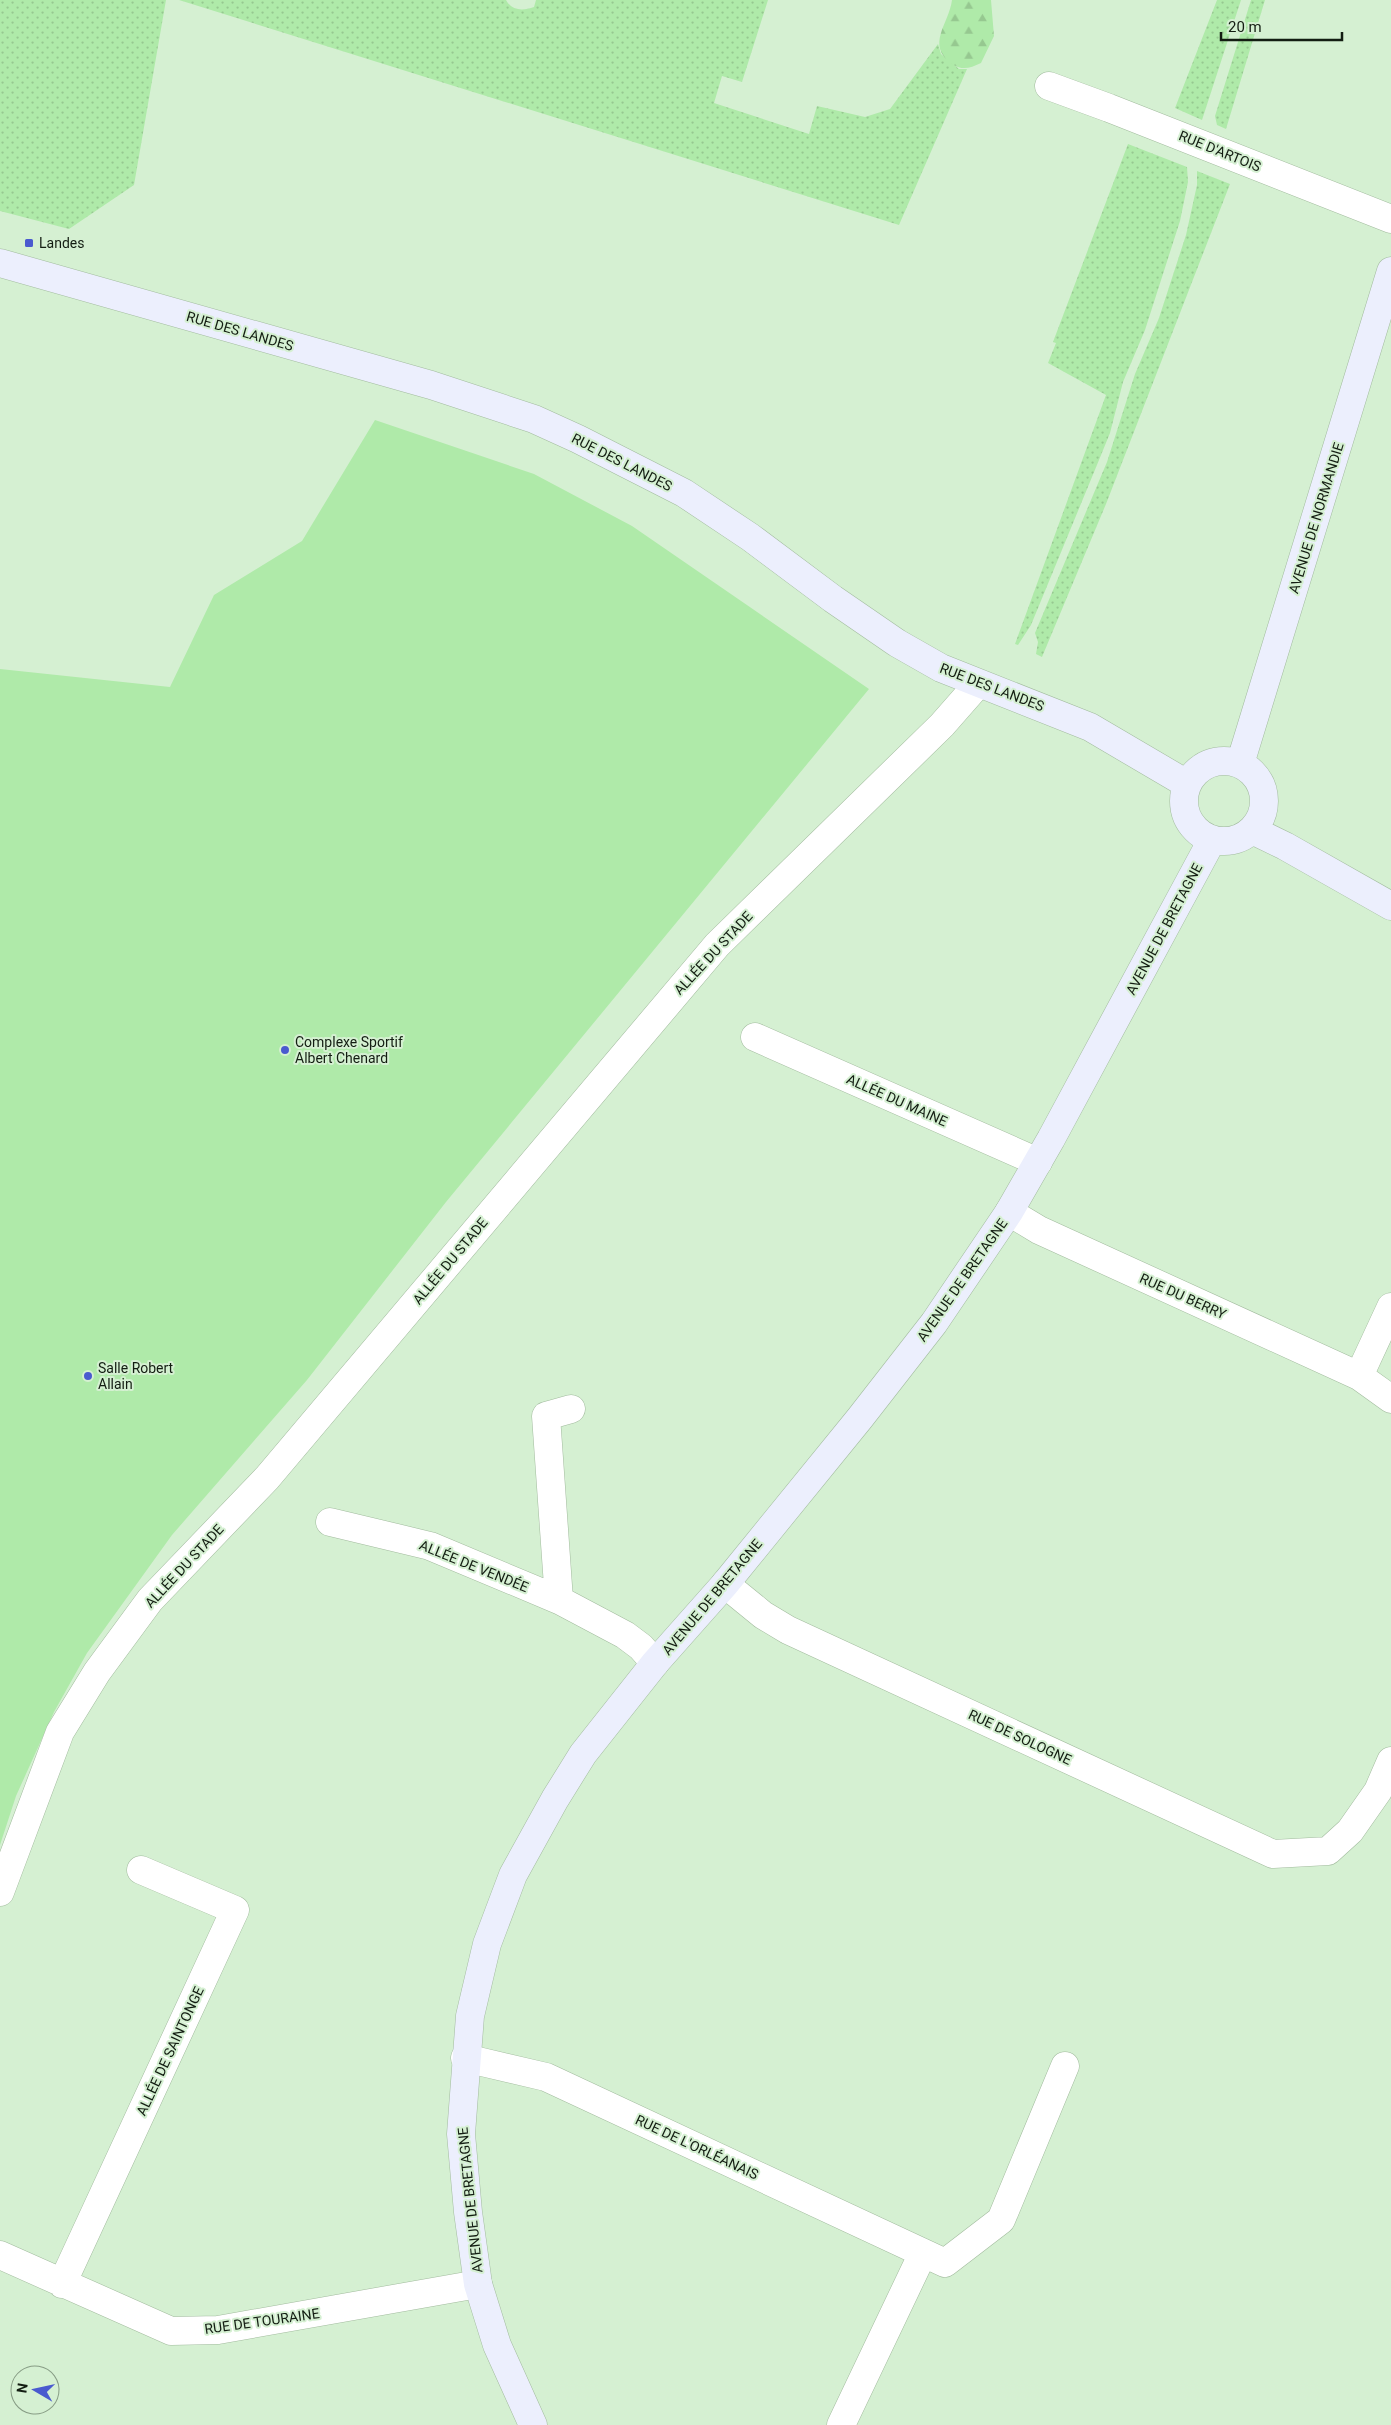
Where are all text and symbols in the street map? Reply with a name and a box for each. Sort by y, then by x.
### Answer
scale bar [1221,10,1342,42]
text: 20 m [1228,18,1262,36]
street label: RUE D'ARTOIS [1177,127,1263,175]
place label: Landes [39,235,84,251]
marker: Landes [23,237,35,249]
street label: RUE DES LANDES [185,308,295,354]
street label: RUE DES LANDES [569,430,675,494]
street label: AVENUE DE NORMANDIE [1285,440,1347,595]
street label: RUE DES LANDES [938,660,1046,714]
street label: AVENUE DE BRETAGNE [1123,861,1205,997]
street label: ALLÉE DU STADE [670,907,756,998]
place label: Complexe Sportif Albert Chenard [295,1034,403,1066]
marker: Complexe Sportif Albert Chenard [279,1044,291,1056]
street label: ALLÉE DU MAINE [844,1070,950,1129]
street label: ALLÉE DU STADE [408,1214,491,1307]
street label: AVENUE DE BRETAGNE [913,1215,1011,1345]
street label: RUE DU BERRY [1137,1270,1229,1322]
place label: Salle Robert Allain [98,1360,174,1392]
marker: Salle Robert Allain [82,1370,94,1382]
street label: ALLÉE DU STADE [141,1520,227,1611]
street label: ALLÉE DE VENDÉE [417,1536,531,1595]
street label: AVENUE DE BRETAGNE [659,1536,765,1658]
street label: RUE DE SOLOGNE [966,1706,1074,1768]
street label: ALLÉE DE SAINTONGE [132,1983,207,2118]
street label: RUE DE L'ORLÉANAIS [633,2111,762,2183]
street label: AVENUE DE BRETAGNE [454,2126,486,2274]
street label: RUE DE TOURAINE [204,2305,321,2337]
north arrow [10,2365,60,2415]
text: N [13,2382,31,2394]

